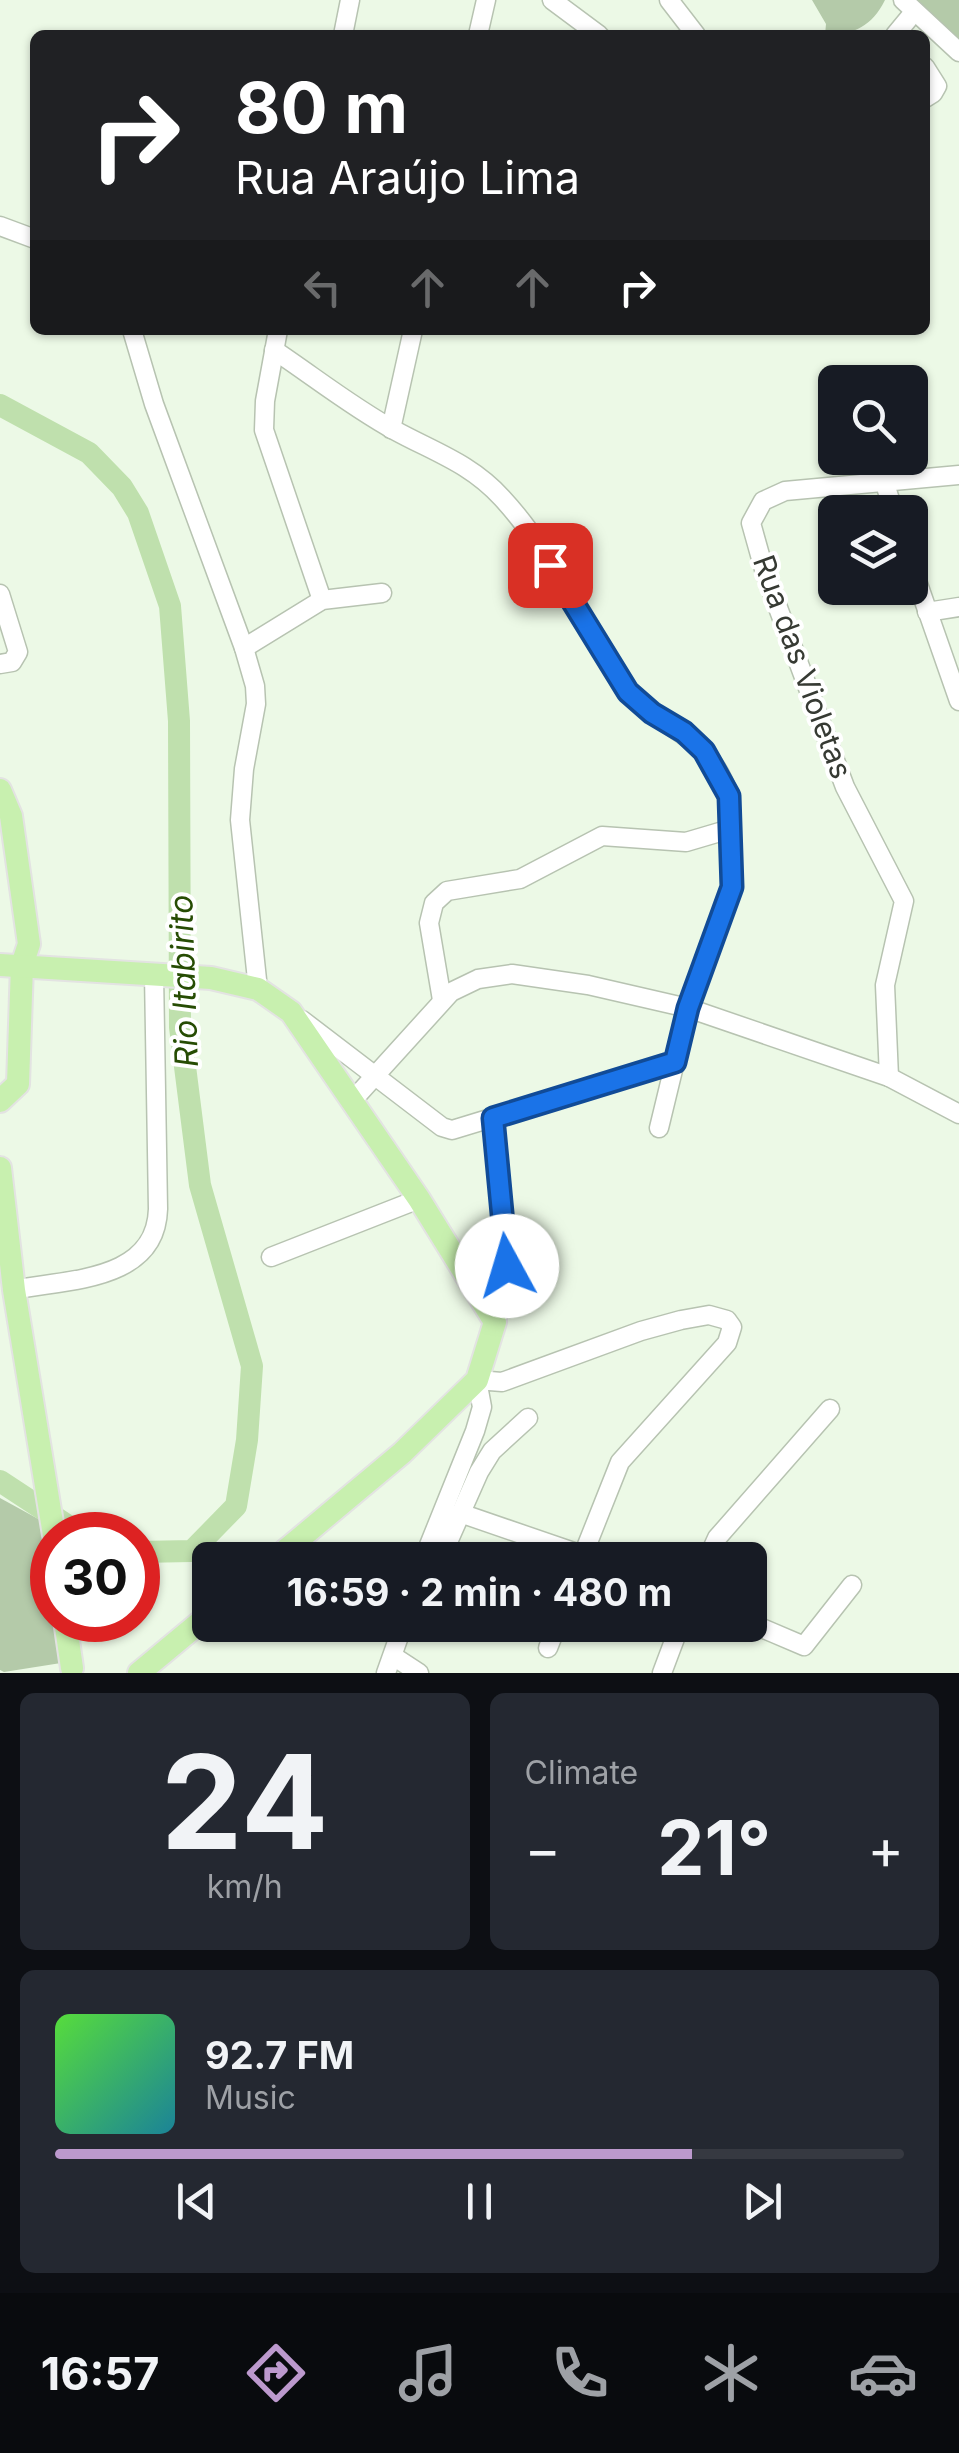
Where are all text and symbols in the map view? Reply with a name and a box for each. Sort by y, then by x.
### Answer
text: 80 m [235,65,408,150]
icon: right [70,70,200,200]
text: Rua Araújo Lima [235,150,580,205]
icon: left [295,260,350,315]
icon: ahead [400,260,455,315]
icon: ahead [505,260,560,315]
icon: right [610,260,665,315]
map controls [818,365,928,605]
button: search [818,365,928,475]
button: layers [818,495,928,605]
pin [508,523,593,608]
icon: arrive [523,538,578,593]
street label: Rua das Violetas [746,550,860,783]
water label: Rio Itabirito [161,894,206,1068]
position arrow [455,1214,559,1318]
speed limit sign: 30 [30,1512,160,1642]
text: 16:59 · 2 min · 480 m [287,1569,672,1615]
text: 24 [161,1723,329,1880]
text: Climate [525,1753,638,1792]
text: 21° [657,1802,771,1893]
text: − [525,1816,561,1882]
text: + [868,1816,904,1882]
text: km/h [207,1867,283,1906]
text: 92.7 FM [205,2032,354,2078]
text: Music [205,2078,296,2117]
icon: previous [169,2174,224,2229]
icon: pause [452,2174,507,2229]
icon: next [735,2174,790,2229]
icon: directions [241,2338,311,2408]
icon: music [393,2338,463,2408]
icon: phone [545,2338,615,2408]
icon: climate [696,2338,766,2408]
icon: car [848,2338,918,2408]
text: 16:57 [41,2346,159,2401]

